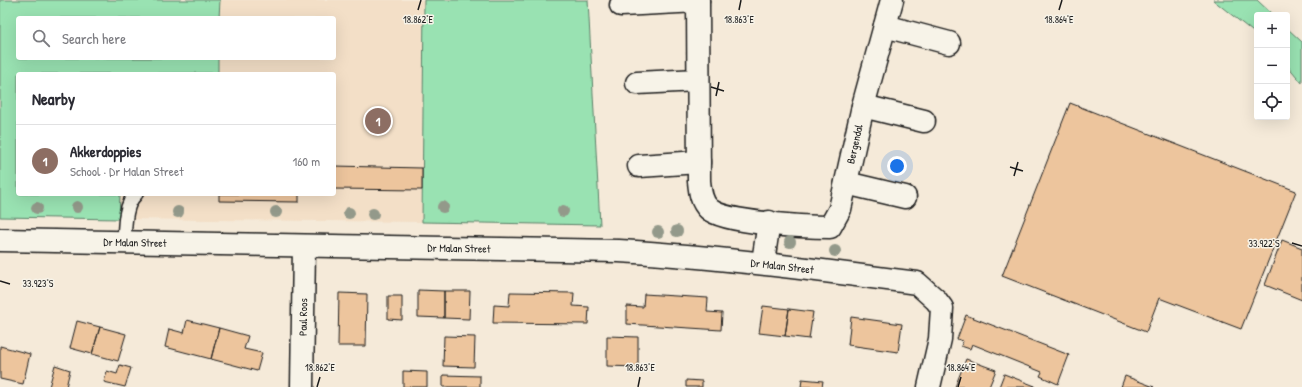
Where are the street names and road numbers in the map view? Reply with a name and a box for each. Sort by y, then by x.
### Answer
street label: Bergendal [843,123,866,165]
street label: Dr Malan Street [103,235,167,250]
street label: Dr Malan Street [427,241,491,256]
street label: Dr Malan Street [750,255,815,277]
street label: Paul Roos [296,298,310,336]

